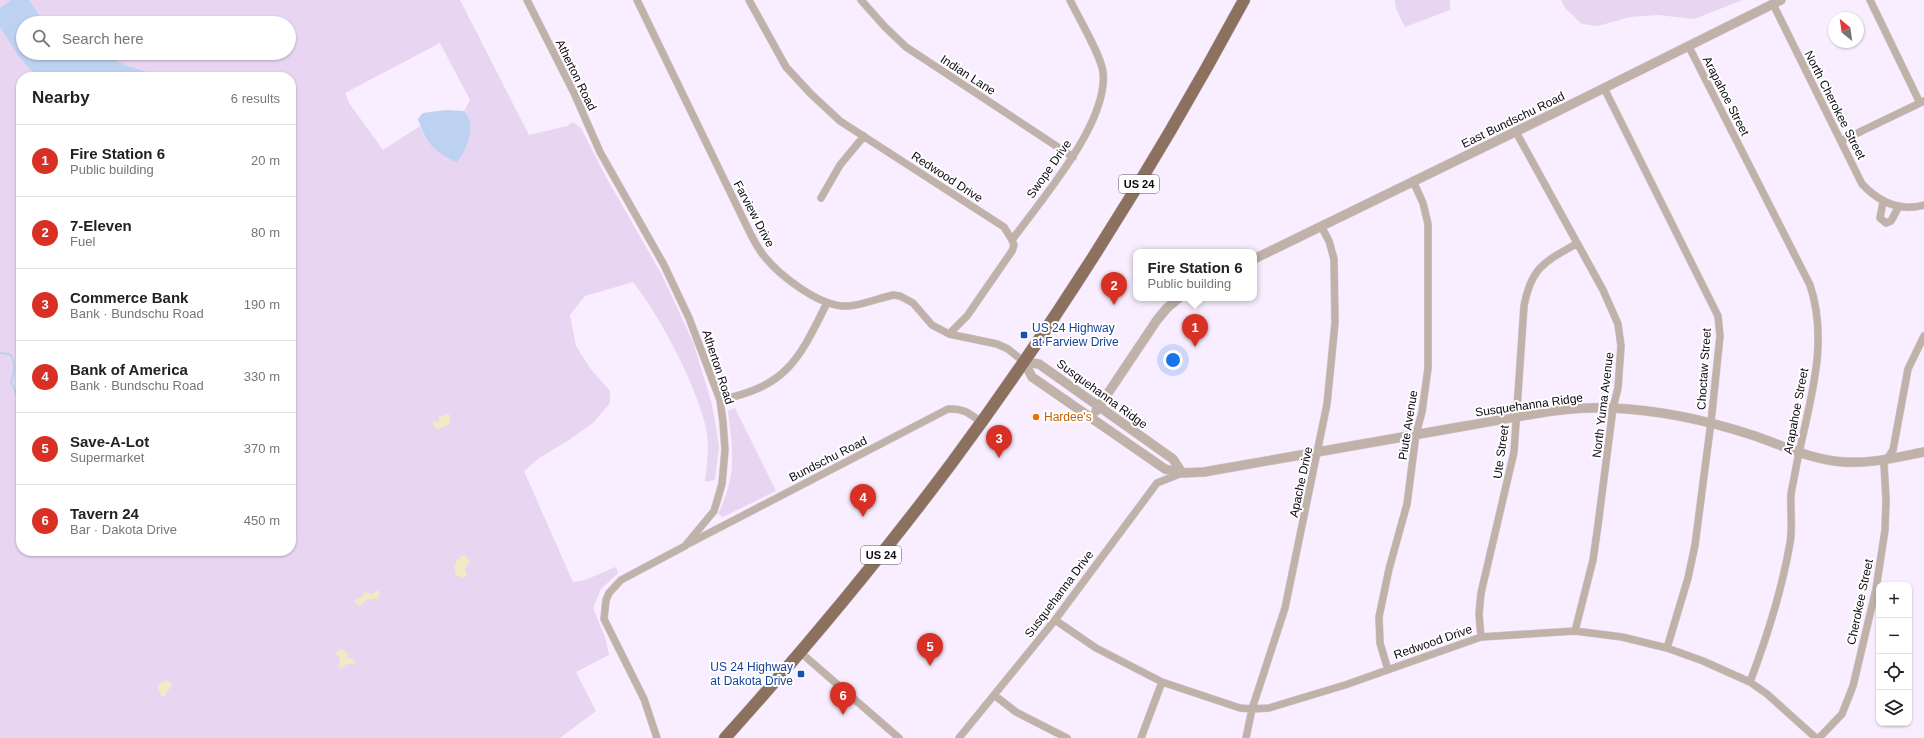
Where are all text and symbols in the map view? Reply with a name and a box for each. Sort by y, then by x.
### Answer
north arrow [1828,12,1864,48]
search box [16,16,296,60]
icon: search [30,27,52,49]
text: Search here [62,30,144,47]
street label: Atherton Road [553,37,599,113]
street label: North Cherokee Street [1802,48,1869,162]
street label: Indian Lane [938,52,998,98]
street label: Arapahoe Street [1700,54,1752,139]
text: Nearby [32,88,90,107]
street label: East Bundschu Road [1459,89,1567,151]
text: 6 results [231,91,280,106]
street label: Swope Drive [1024,137,1074,201]
text: Fire Station 6 [70,145,165,162]
street label: Redwood Drive [909,149,985,205]
text: 1 [41,153,49,168]
text: 20 m [251,153,280,168]
text: Public building [70,162,154,177]
road number: US 24 [1119,175,1159,193]
street label: Farview Drive [731,178,778,250]
text: 7-Eleven [70,217,132,234]
text: 2 [41,225,49,240]
text: 80 m [251,225,280,240]
text: Fuel [70,234,95,249]
popup [1133,249,1257,301]
text: Fire Station 6 [1147,259,1243,276]
pin: 2 [1101,272,1127,305]
text: Public building [1147,276,1231,291]
text: Commerce Bank [70,289,188,306]
text: 3 [41,297,49,312]
text: 190 m [244,297,280,312]
text: Bank · Bundschu Road [70,306,204,321]
pin: 1 [1182,314,1208,347]
place label: US 24 Highway at Farview Drive [1032,321,1119,349]
street label: Choctaw Street [1694,327,1714,410]
street label: Atherton Road [699,328,737,406]
marker: US 24 Highway at Farview Drive [1019,330,1029,340]
your location [1163,350,1183,370]
street label: North Yuma Avenue [1590,351,1616,459]
street label: Susquehanna Ridge [1054,356,1150,432]
text: Bank of America [70,361,188,378]
street label: Arapahoe Street [1781,366,1811,455]
text: 4 [41,369,49,384]
text: 330 m [244,369,280,384]
text: Bank · Bundschu Road [70,378,204,393]
street label: Piute Avenue [1396,389,1420,461]
street label: Susquehanna Ridge [1474,390,1584,420]
place label: Hardee's [1044,410,1092,424]
marker: Hardee's [1031,412,1041,422]
street label: Ute Street [1490,424,1512,480]
pin: 3 [986,425,1012,458]
text: Save-A-Lot [70,433,149,450]
street label: Bundschu Road [787,433,869,485]
text: 5 [41,441,49,456]
text: 370 m [244,441,280,456]
street label: Apache Drive [1287,445,1315,519]
text: Supermarket [70,450,144,465]
pin: 4 [850,484,876,517]
text: Tavern 24 [70,505,139,522]
text: 6 [41,513,49,528]
text: 450 m [244,513,280,528]
text: Bar · Dakota Drive [70,522,177,537]
road number: US 24 [861,546,901,564]
street label: Susquehanna Drive [1022,547,1097,640]
street label: Cherokee Street [1844,557,1876,646]
map controls [1876,582,1912,726]
button: + [1876,582,1912,618]
button: − [1876,618,1912,654]
street label: Redwood Drive [1392,622,1474,662]
pin: 5 [917,633,943,666]
button: locate [1876,654,1912,690]
place label: US 24 Highway at Dakota Drive [710,660,793,688]
marker: US 24 Highway at Dakota Drive [796,669,806,679]
pin: 6 [830,682,856,715]
button: layers [1876,690,1912,726]

